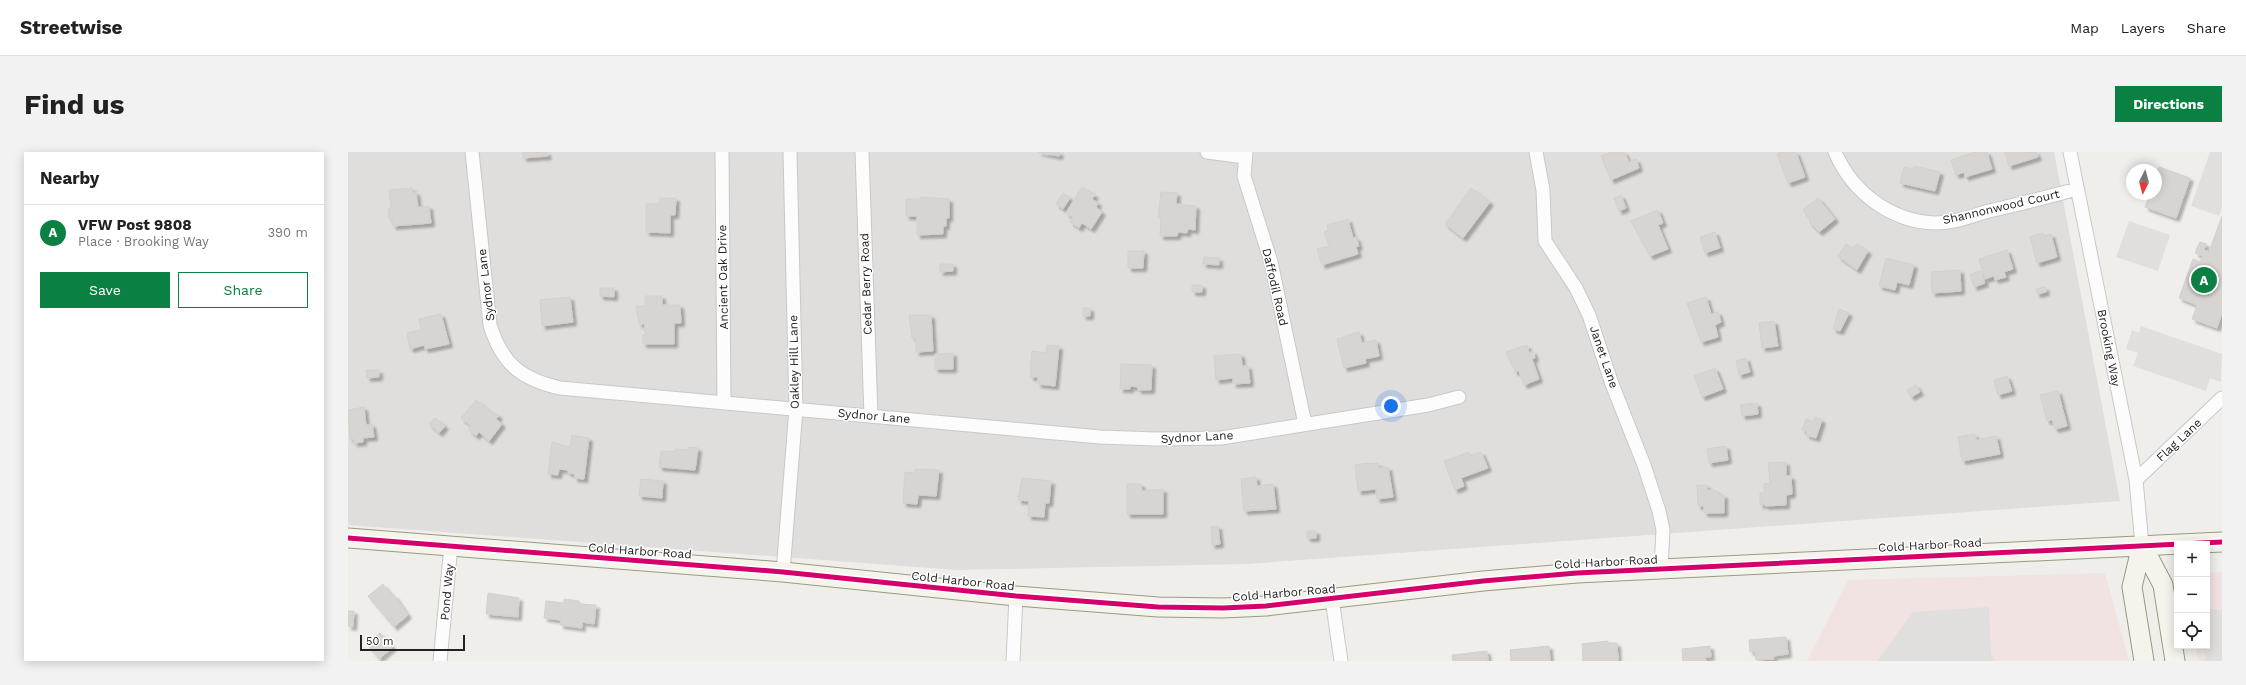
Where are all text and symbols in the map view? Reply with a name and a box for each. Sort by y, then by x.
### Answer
text: Streetwise [20,16,123,39]
text: Map [2070,20,2099,36]
text: Layers [2121,20,2165,36]
text: Share [2187,20,2226,36]
button: Directions [2115,86,2222,122]
text: Find us [24,88,124,121]
north arrow [2126,164,2162,200]
text: Nearby [40,168,99,188]
street label: Shannonwood Court [1941,187,2061,227]
text: VFW Post 9808 [78,216,192,234]
street label: Ancient Oak Drive [715,224,731,330]
text: A [49,225,57,240]
text: 390 m [267,225,308,240]
street label: Cedar Berry Road [857,233,875,335]
text: Place · Brooking Way [78,234,209,249]
street label: Daffodil Road [1259,247,1291,327]
street label: Sydnor Lane [475,248,497,322]
pin: A [2191,265,2217,295]
button: Save [40,272,170,308]
button: Share [178,272,308,308]
street label: Brooking Way [2095,308,2123,389]
street label: Oakley Hill Lane [786,315,802,409]
street label: Janet Lane [1587,324,1621,390]
your location [1381,396,1401,416]
street label: Sydnor Lane [837,406,911,426]
street label: Flag Lane [2154,416,2205,464]
street label: Sydnor Lane [1160,428,1234,446]
street label: Cold Harbor Road [1878,535,1982,555]
street label: Cold Harbor Road [588,540,692,562]
map controls [2174,541,2210,649]
button: + [2174,541,2210,577]
street label: Cold Harbor Road [1554,552,1658,572]
street label: Pond Way [438,562,457,621]
street label: Cold Harbor Road [911,569,1015,593]
button: − [2174,577,2210,613]
street label: Cold Harbor Road [1232,581,1336,605]
button: locate [2174,613,2210,649]
scale bar [360,633,465,652]
text: 50 m [366,635,393,648]

